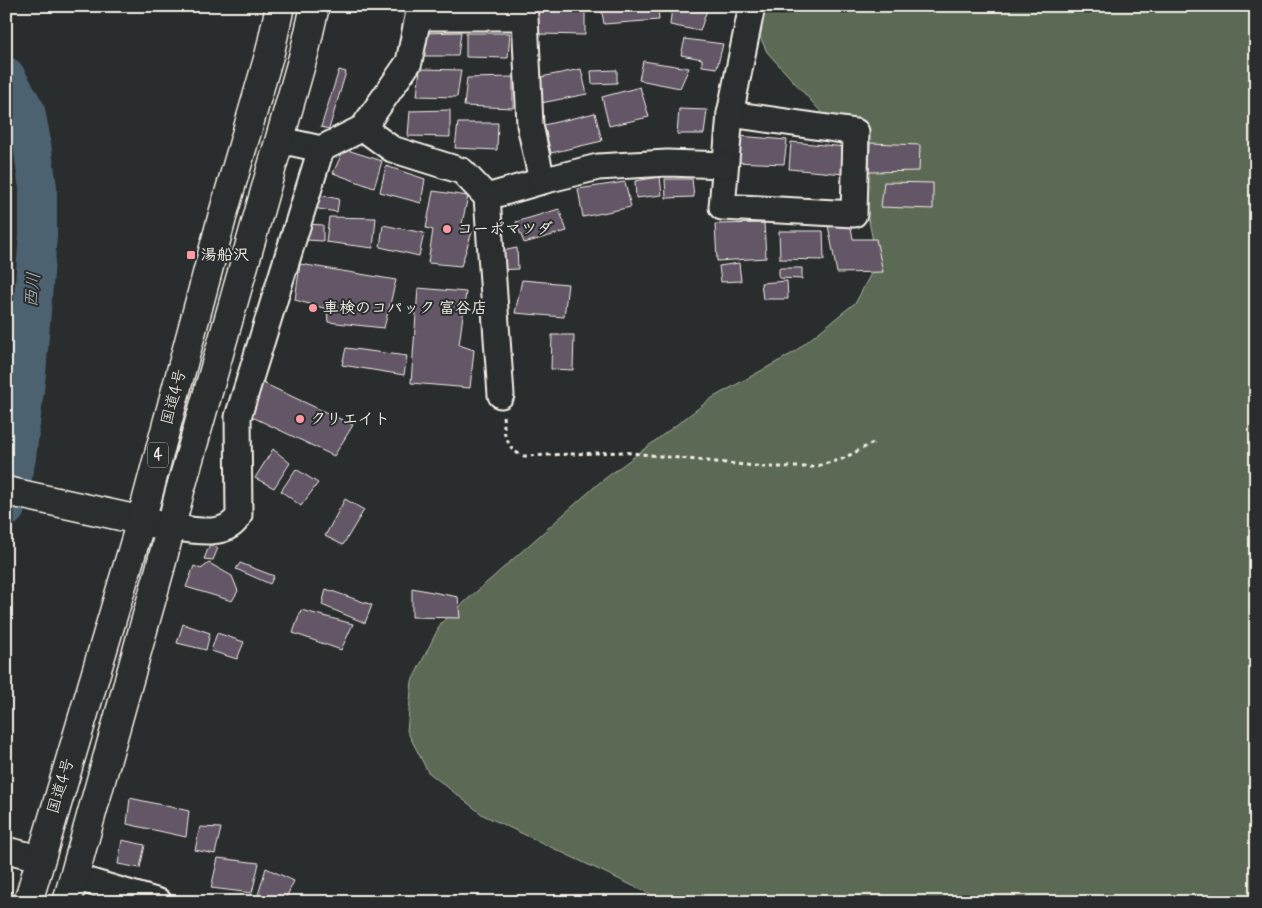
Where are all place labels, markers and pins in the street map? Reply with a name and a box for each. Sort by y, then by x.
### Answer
place label: コーポマツダ [457,219,553,240]
marker: コーポマツダ [441,223,453,235]
place label: 湯船沢 [201,245,249,266]
marker: 湯船沢 [185,249,197,261]
place label: 車検のコパック 富谷店 [323,298,487,319]
marker: 車検のコパック 富谷店 [307,302,319,314]
place label: クリエイト [310,409,390,430]
marker: クリエイト [294,413,306,425]

